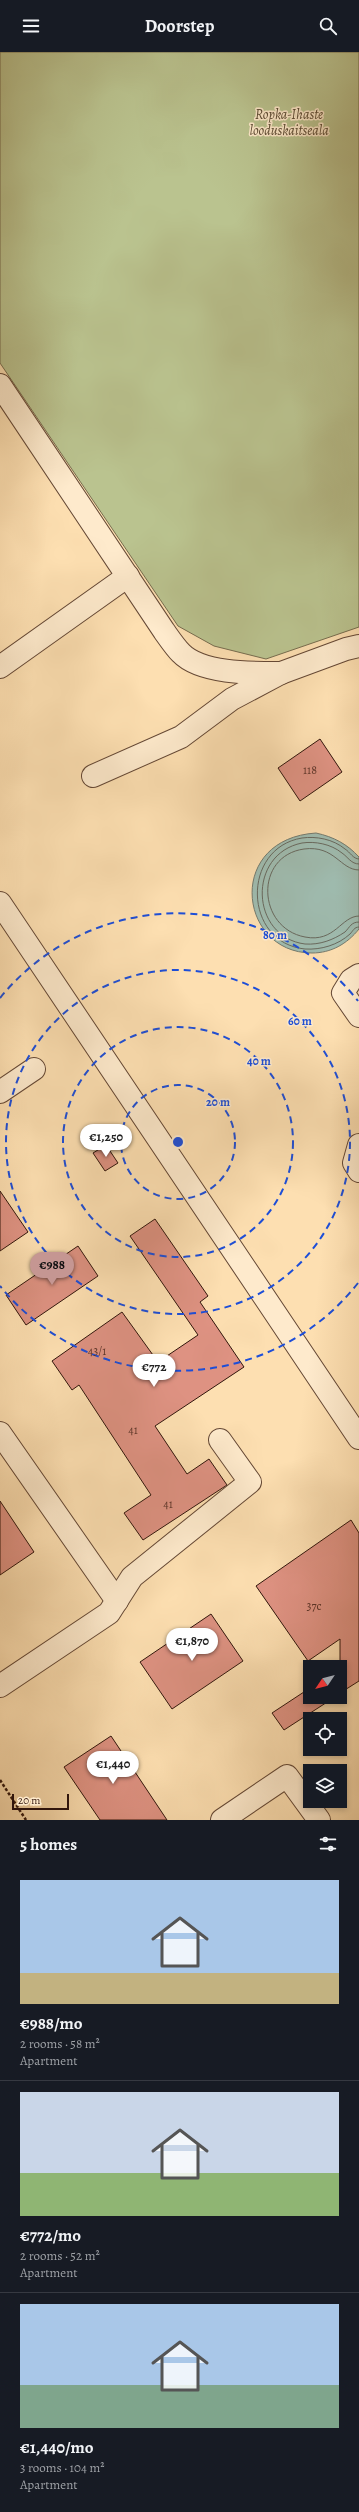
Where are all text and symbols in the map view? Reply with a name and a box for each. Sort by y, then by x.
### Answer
text: Doorstep [145,14,214,38]
icon: menu [20,15,42,37]
icon: search [317,15,339,37]
park label: Ropka-Ihaste looduskaitseala [249,105,329,140]
house number: 118 [303,762,317,778]
text: 80 m [263,927,287,943]
text: 60 m [288,1013,312,1029]
text: 40 m [247,1053,271,1069]
text: 20 m [206,1094,230,1110]
pin: €1,250 [73,1124,139,1158]
text: €1,250 [89,1128,123,1145]
centre of rings [171,1135,185,1149]
pin: €988 [28,1252,76,1286]
text: €988 [39,1256,65,1273]
house number: 43/1 [88,1343,106,1359]
pin: €772 [130,1354,178,1388]
text: €772 [142,1358,166,1375]
house number: 41 [128,1422,138,1438]
house number: 41 [163,1496,173,1512]
house number: 37c [306,1598,322,1614]
pin: €1,870 [159,1628,225,1662]
text: €1,870 [175,1632,209,1649]
north arrow [303,1660,347,1704]
map controls [303,1660,347,1808]
button: locate [303,1712,347,1756]
pin: €1,440 [80,1751,146,1785]
text: €1,440 [96,1755,130,1772]
button: layers [303,1764,347,1808]
scale bar [12,1792,69,1811]
text: 20 m [18,1793,40,1808]
text: 5 homes [20,1833,77,1856]
icon: filters [317,1833,339,1855]
icon: home [144,1906,216,1978]
text: €988/mo [20,2012,83,2035]
text: 2 rooms · 58 m² [20,2035,100,2052]
text: Apartment [20,2052,78,2069]
icon: home [144,2118,216,2190]
text: €772/mo [20,2224,81,2247]
text: 2 rooms · 52 m² [20,2247,100,2264]
text: Apartment [20,2264,78,2281]
icon: home [144,2330,216,2402]
text: €1,440/mo [20,2436,94,2459]
text: 3 rooms · 104 m² [20,2459,104,2476]
text: Apartment [20,2476,78,2493]

